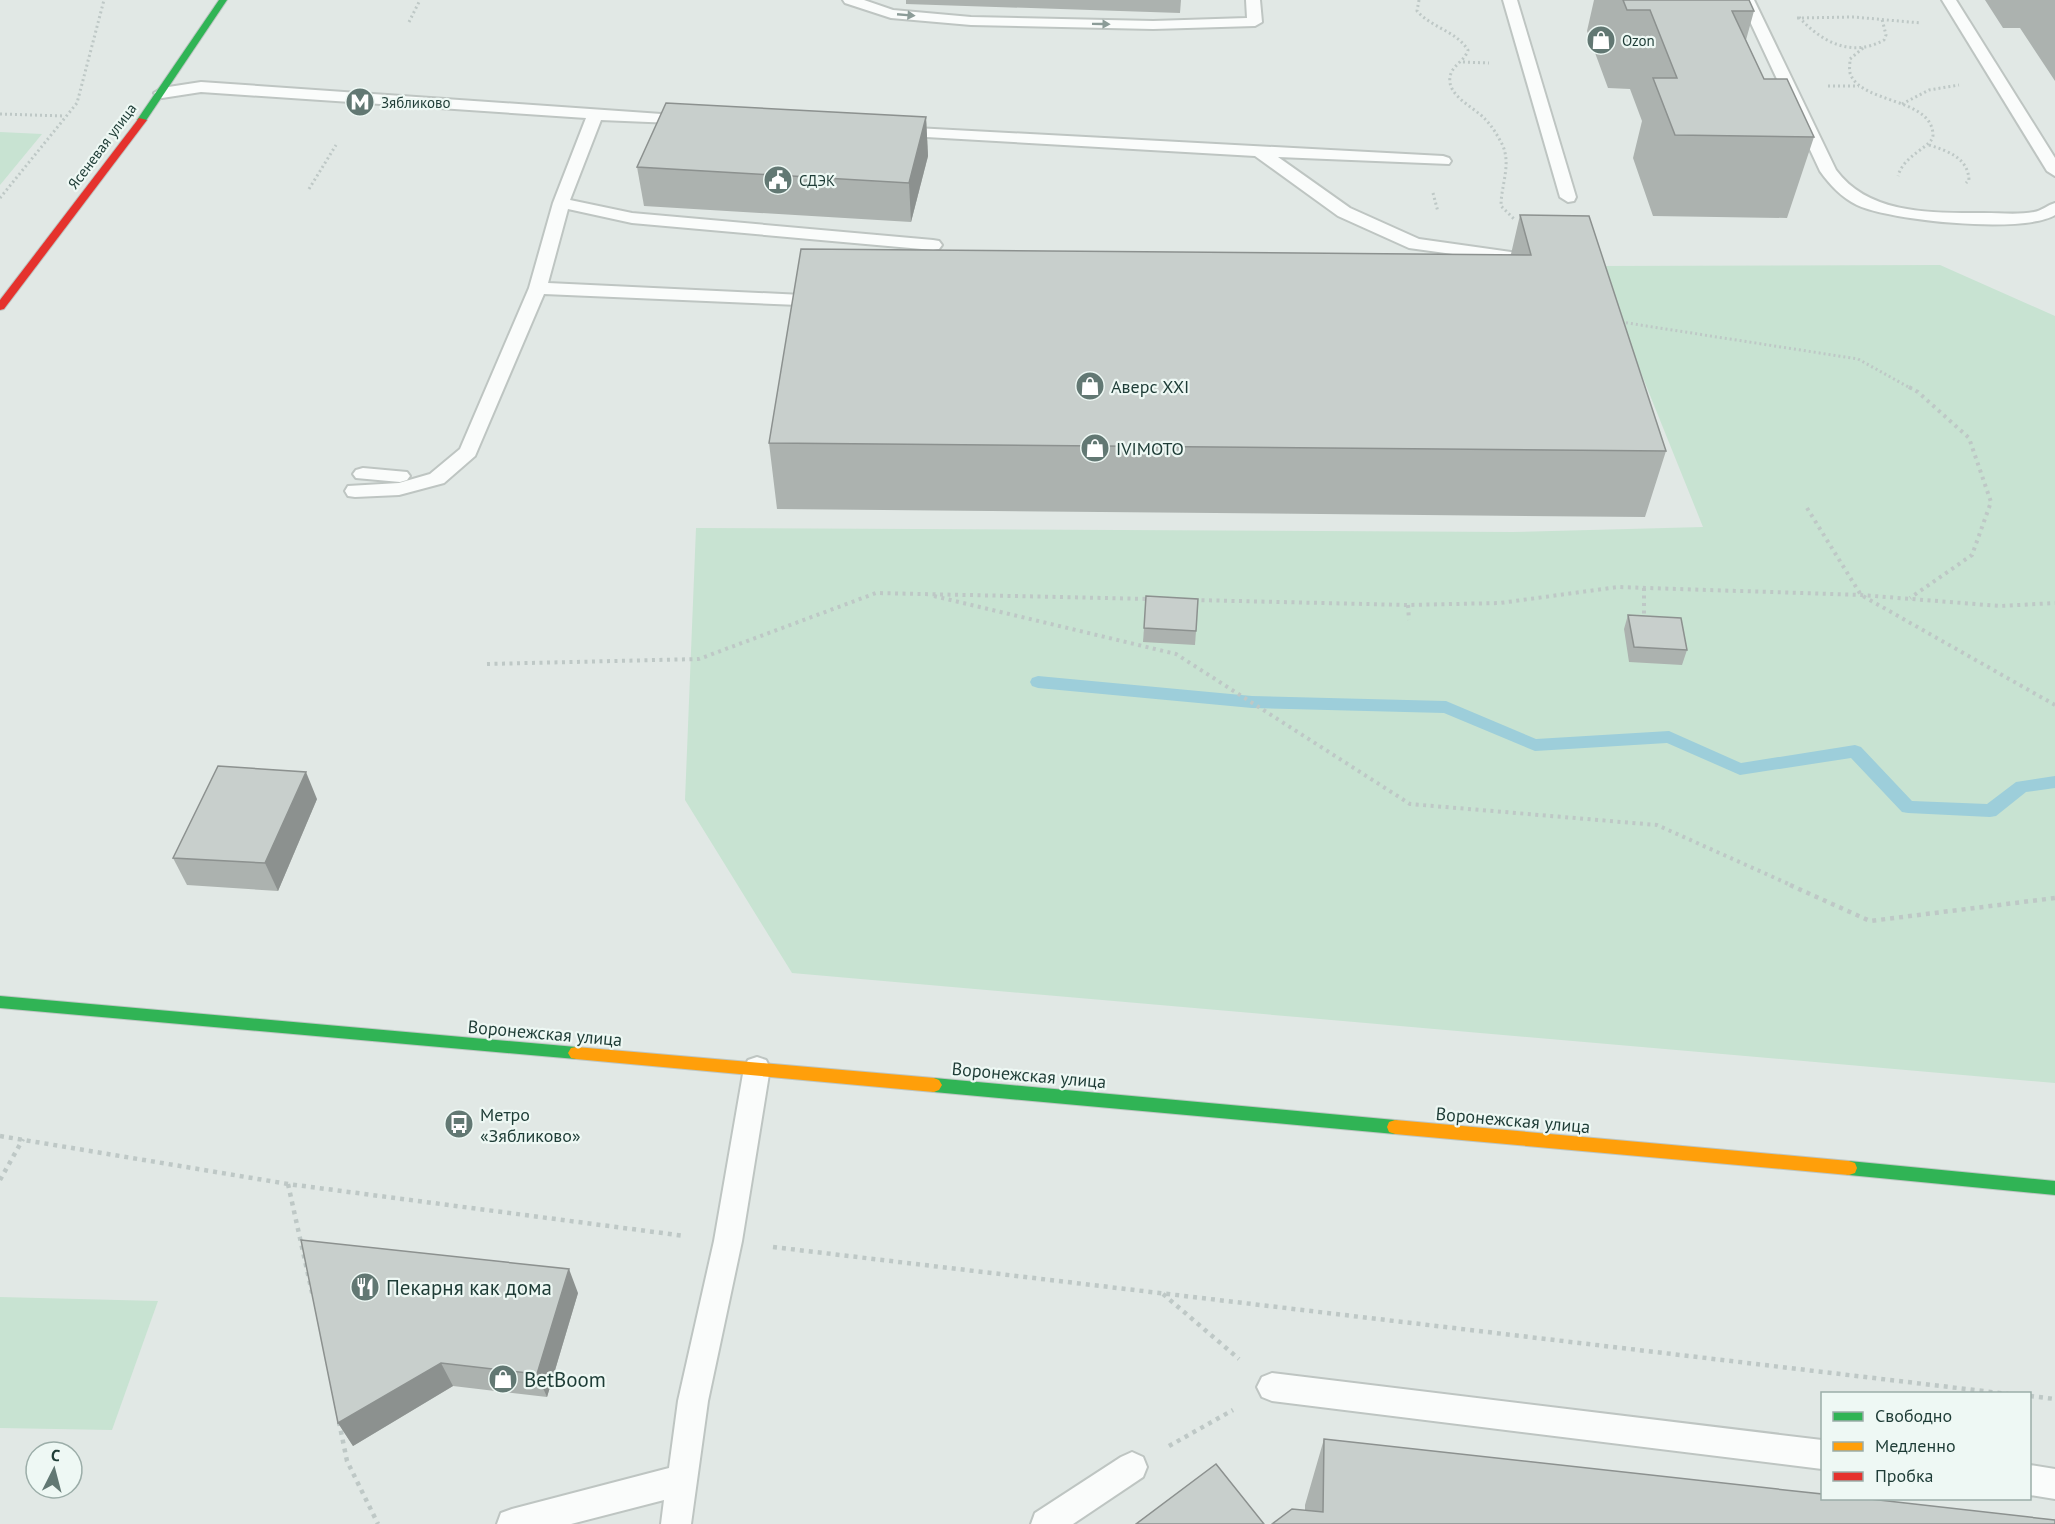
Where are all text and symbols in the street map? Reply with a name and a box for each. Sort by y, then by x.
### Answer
one-way arrow [897,10,916,20]
one-way arrow [1091,19,1110,28]
shop icon: Ozon [1585,24,1617,56]
place label: Ozon [1622,31,1655,50]
metro station icon: Зябликово [344,86,376,118]
place label: Зябликово [381,93,451,112]
street label: Ясеневая улица [64,99,140,193]
public building icon: СДЭК [762,164,794,196]
place label: СДЭК [799,171,835,190]
shop icon: Аверс XXI [1074,370,1106,402]
place label: Аверс XXI [1111,375,1189,398]
shop icon: IVIMOTO [1079,432,1111,464]
place label: IVIMOTO [1116,437,1184,460]
street label: Воронежская улица [467,1015,623,1051]
street label: Воронежская улица [951,1057,1107,1093]
street label: Воронежская улица [1435,1102,1591,1138]
place label: Метро «Зябликово» [480,1103,581,1147]
bus stop icon: Метро «Зябликово» [443,1108,475,1140]
restaurant icon: Пекарня как дома [349,1271,381,1303]
place label: Пекарня как дома [386,1274,552,1301]
shop icon: BetBoom [487,1363,519,1395]
place label: BetBoom [524,1366,606,1393]
legend [1821,1392,2031,1500]
text: Свободно [1875,1404,1952,1427]
text: Медленно [1875,1434,1956,1457]
north arrow [24,1440,84,1500]
text: С [50,1445,61,1466]
text: Пробка [1875,1464,1933,1487]

